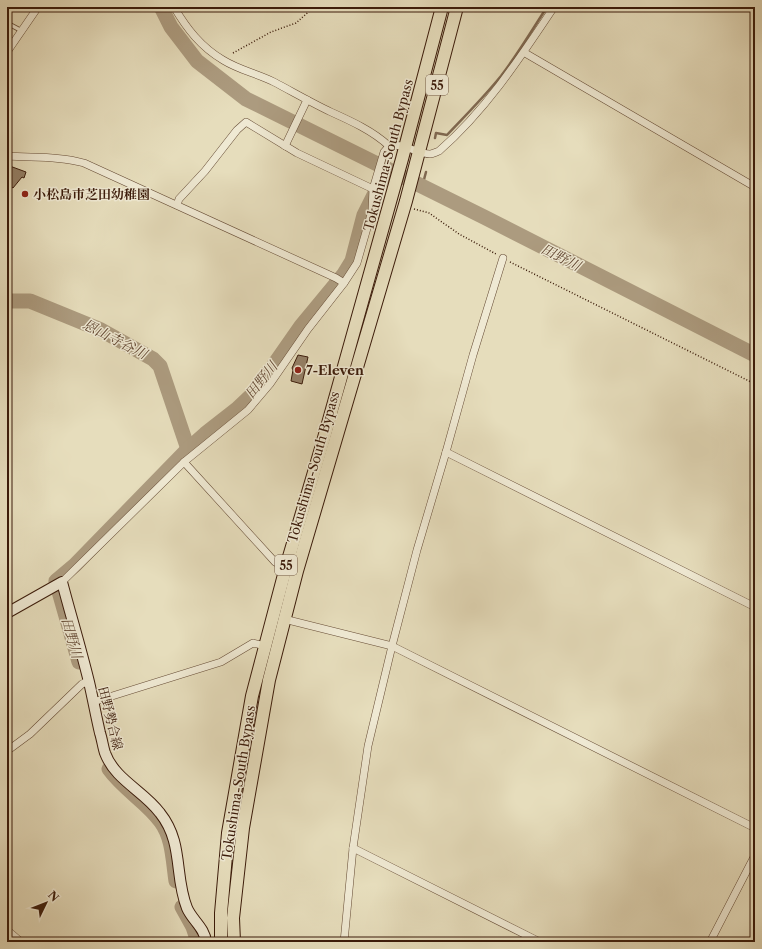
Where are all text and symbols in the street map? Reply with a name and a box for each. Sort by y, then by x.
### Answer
road number: 55 [426,75,448,95]
street label: Tokushima-South Bypass [360,77,416,233]
place label: 小松島市芝田幼稚園 [33,186,150,202]
marker: 小松島市芝田幼稚園 [20,189,30,199]
water label: 田野川 [538,239,586,275]
water label: 恩山寺谷川 [80,315,152,364]
water label: 田野川 [241,356,282,402]
place label: 7-Eleven [306,362,364,378]
marker: 7-Eleven [293,365,303,375]
street label: Tokushima-South Bypass [284,389,342,545]
road number: 55 [275,555,297,575]
water label: 田野川 [58,615,87,663]
street label: 田野勢合線 [95,685,127,751]
street label: Tokushima-South Bypass [218,704,258,862]
north arrow [26,883,66,923]
text: N [45,888,62,905]

